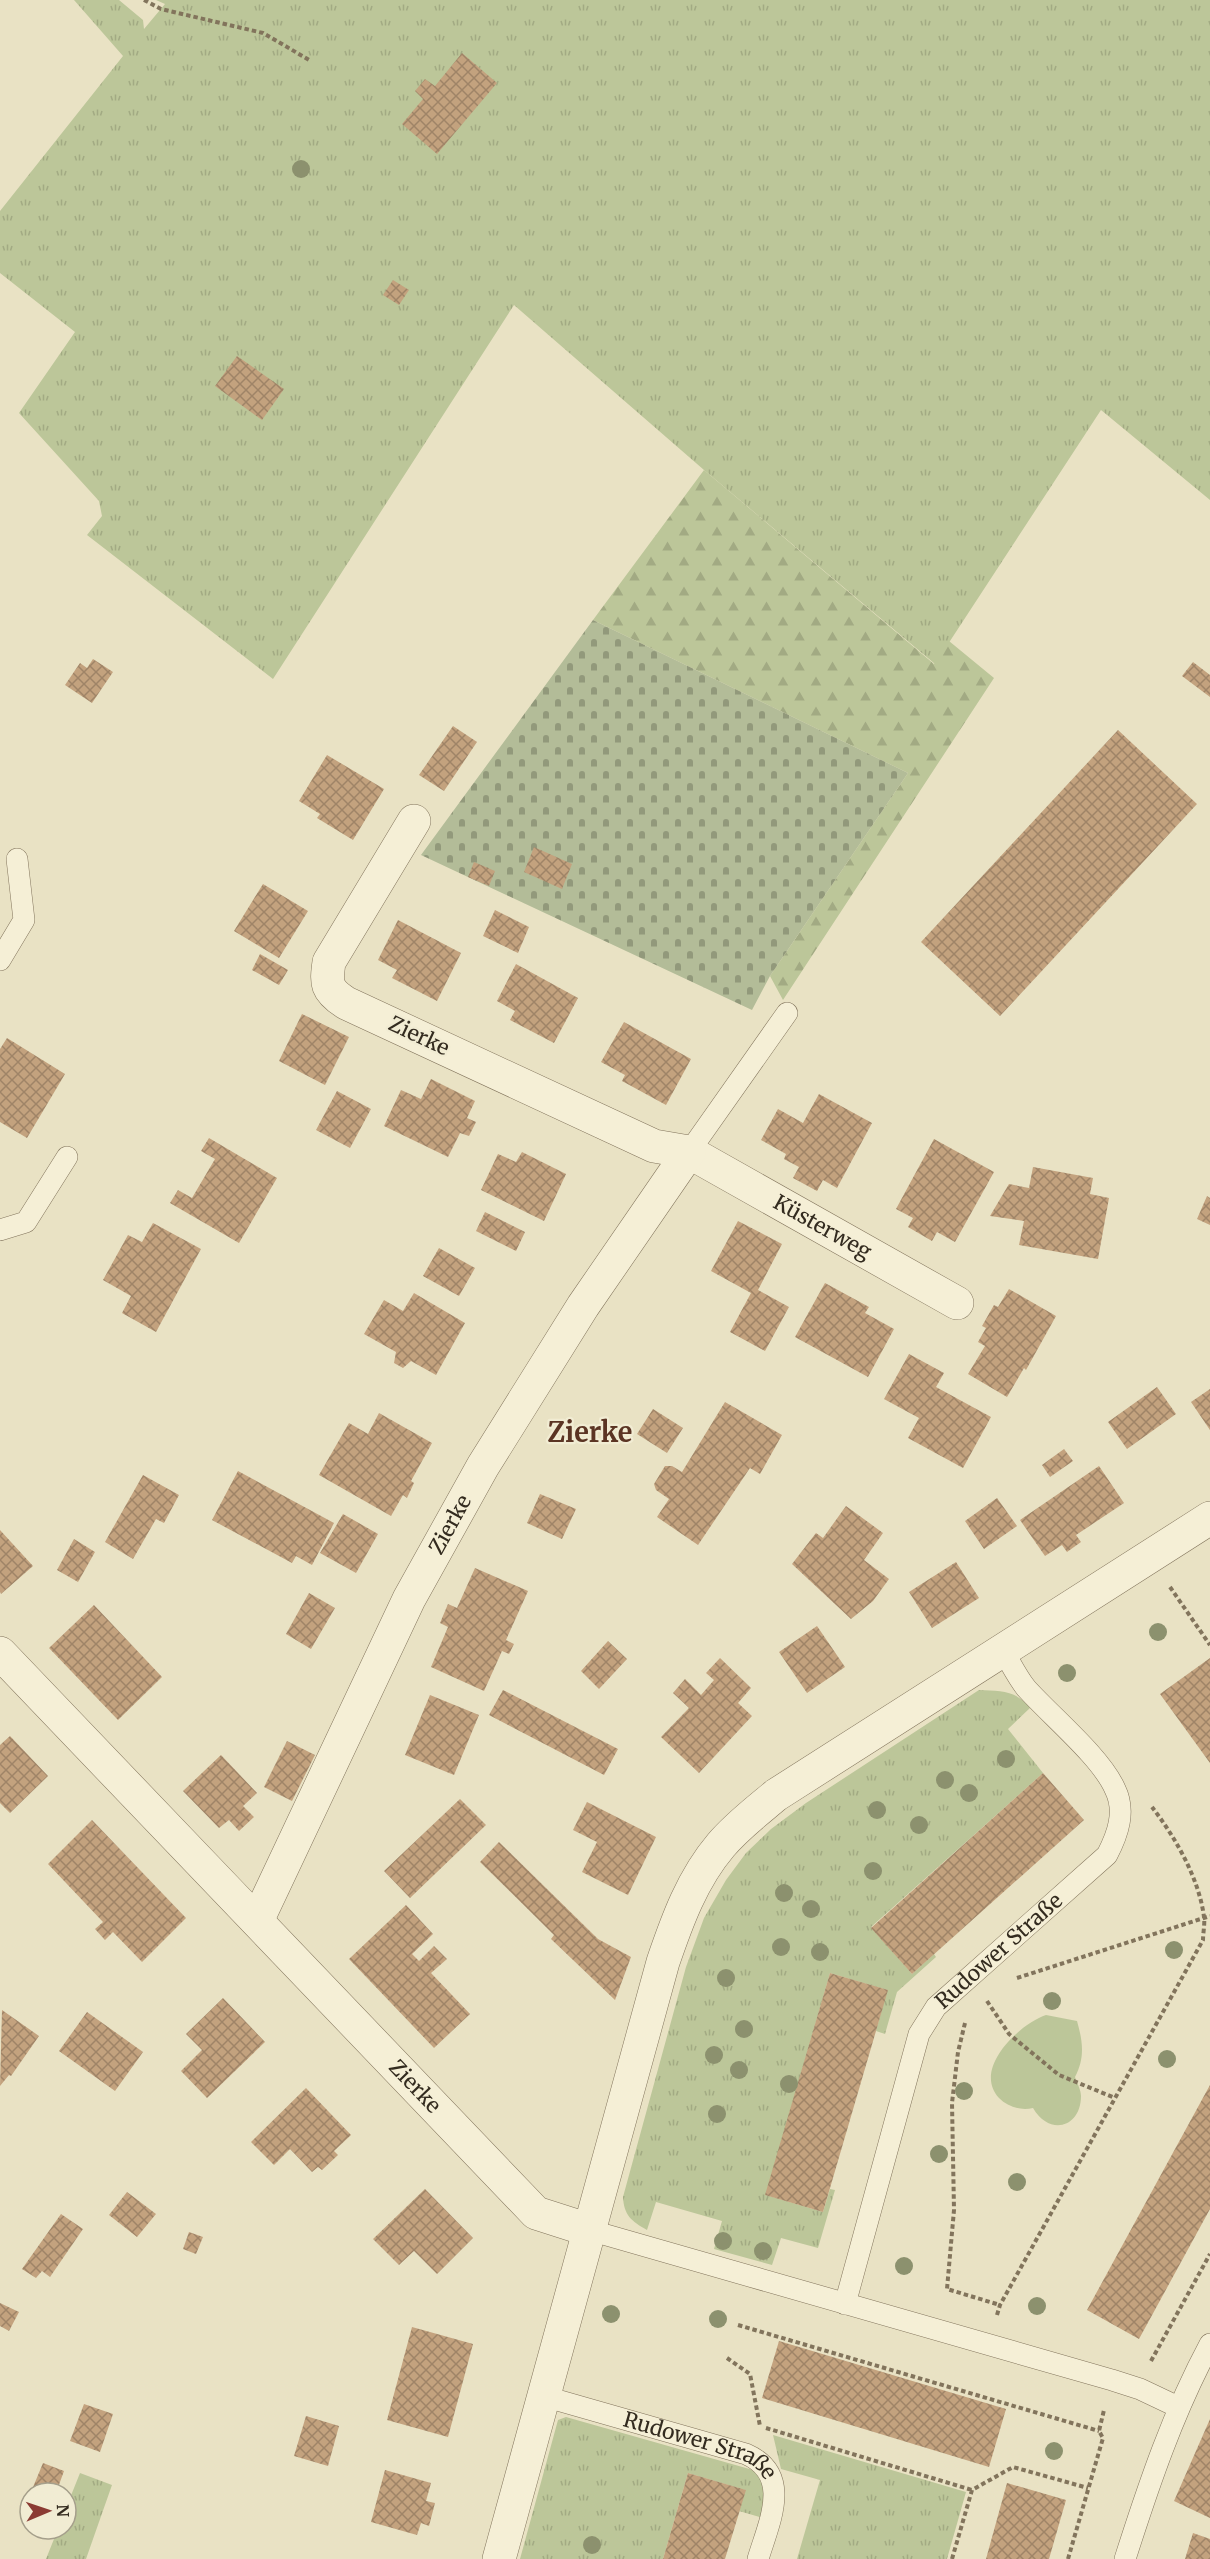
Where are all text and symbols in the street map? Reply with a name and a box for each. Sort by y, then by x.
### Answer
street label: Zierke [385,1010,454,1061]
street label: Küsterweg [769,1188,877,1265]
district label: Zierke [548,1415,632,1449]
street label: Zierke [423,1490,477,1559]
street label: Rudower Straße [929,1887,1068,2014]
street label: Zierke [383,2054,447,2119]
street label: Rudower Straße [620,2406,783,2484]
north arrow [18,2481,78,2541]
text: N [53,2504,73,2518]

